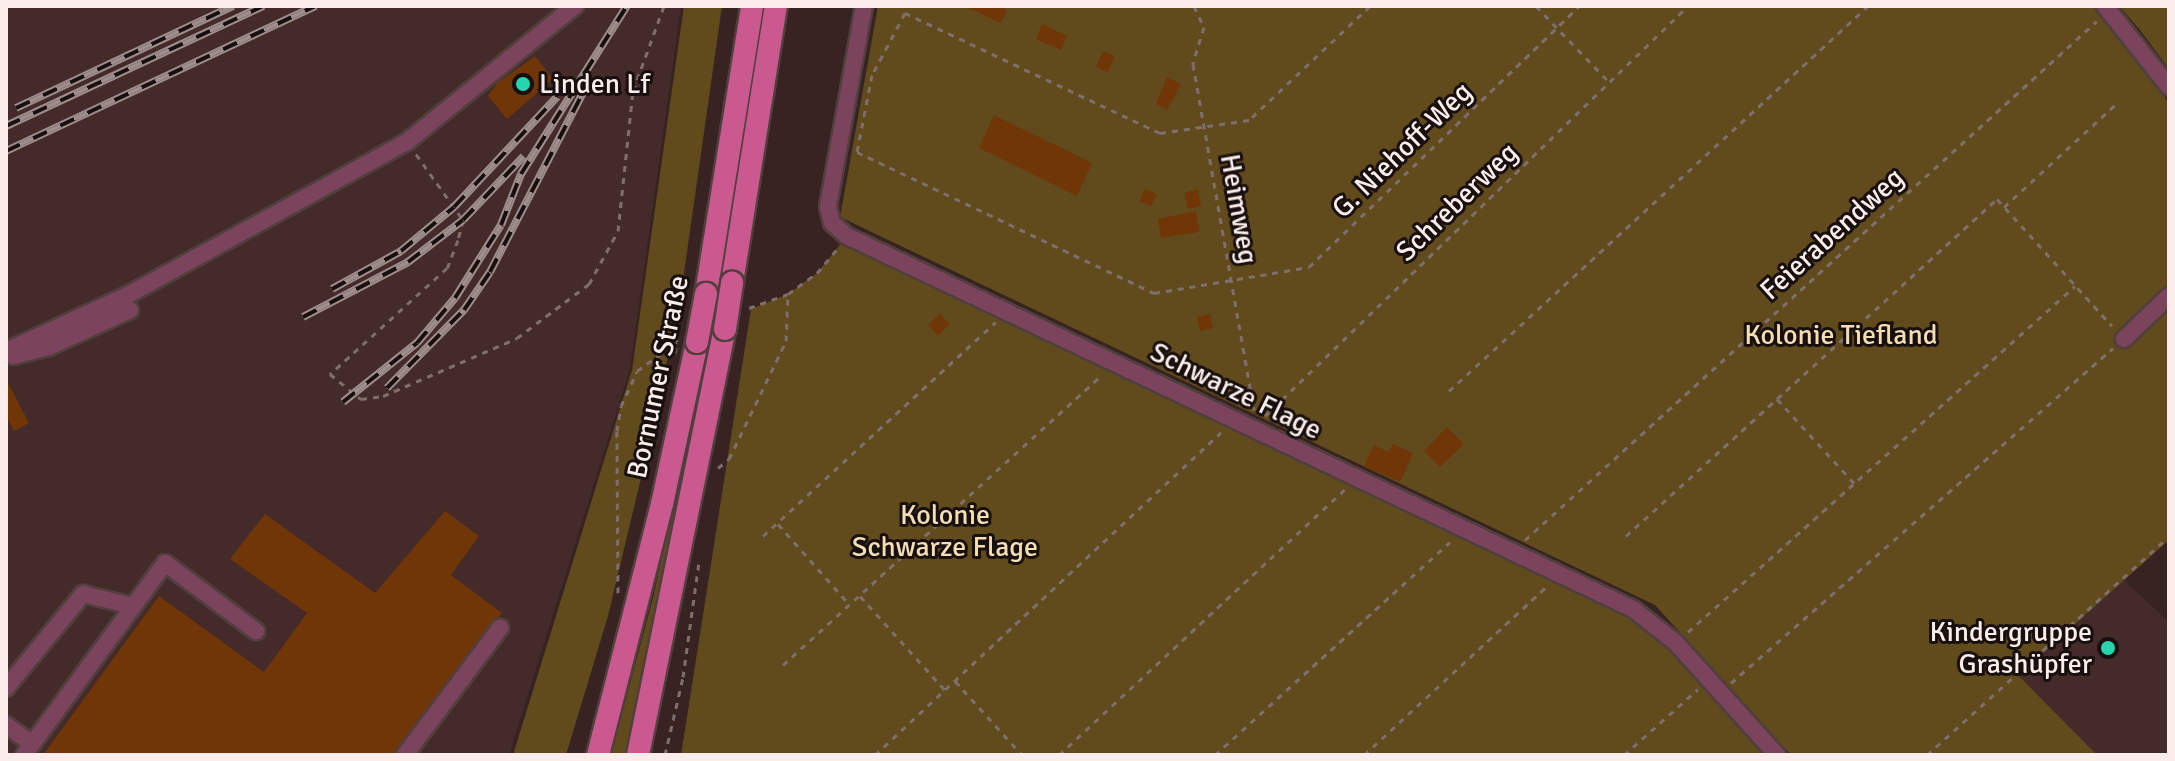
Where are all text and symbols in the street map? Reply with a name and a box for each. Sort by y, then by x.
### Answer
place label: Linden Lf [539,67,650,101]
marker: Linden Lf [514,75,532,93]
street label: G. Niehoff-Weg [1325,75,1479,225]
street label: Schreberweg [1389,136,1525,268]
street label: Heimweg [1213,151,1265,267]
street label: Feierabendweg [1753,161,1911,307]
street label: Bornumer Straße [620,273,696,481]
park label: Kolonie Tiefland [1744,318,1938,352]
street label: Schwarze Flage [1145,335,1327,447]
park label: Kolonie Schwarze Flage [852,498,1038,564]
place label: Kindergruppe Grashüpfer [1929,615,2092,681]
marker: Kindergruppe Grashüpfer [2099,639,2117,657]

